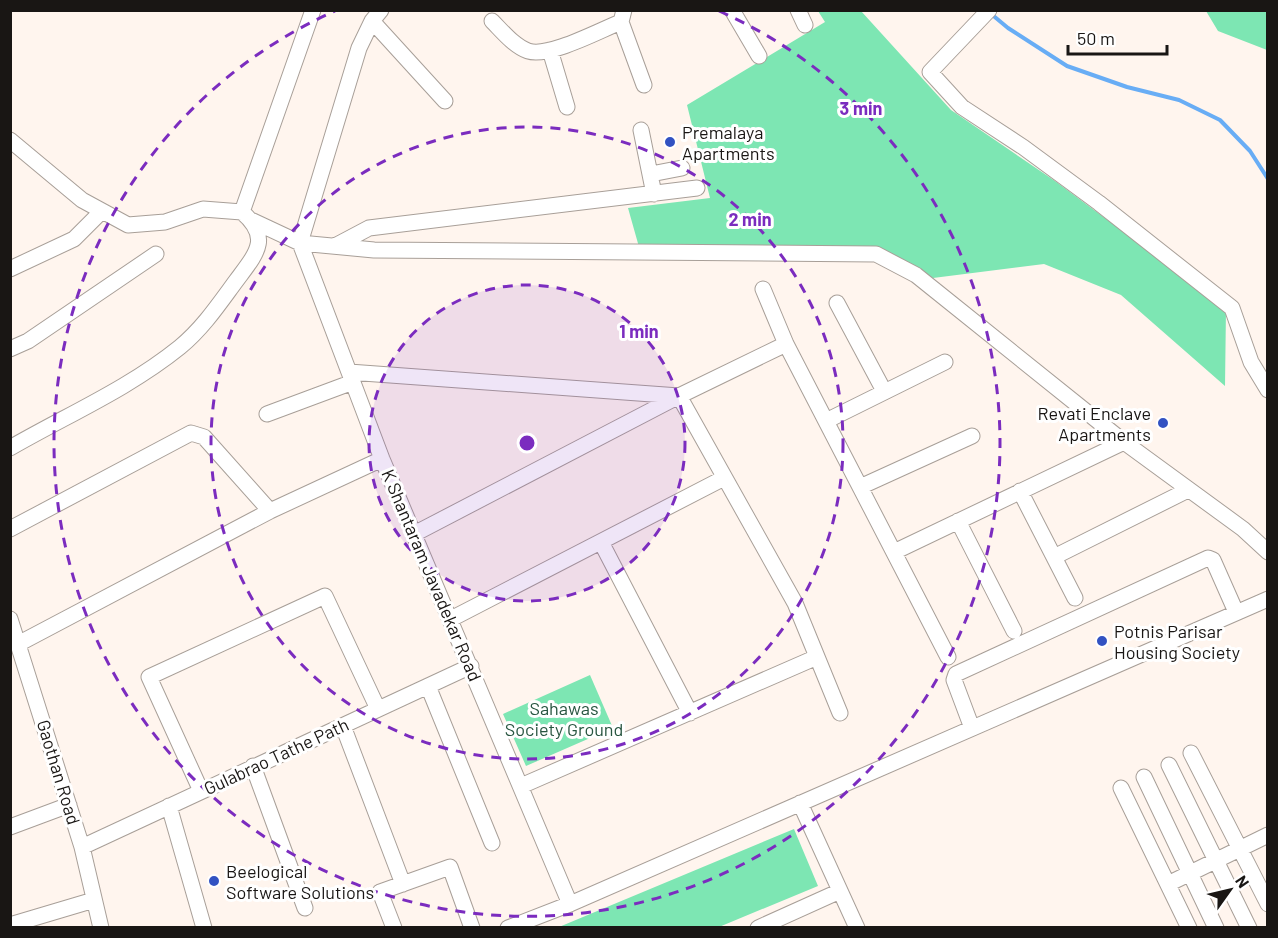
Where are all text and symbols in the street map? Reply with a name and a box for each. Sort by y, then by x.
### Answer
scale bar [1068,18,1167,56]
text: 50 m [1077,27,1115,49]
text: 3 min [840,97,882,119]
place label: Premalaya Apartments [682,121,775,164]
marker: Premalaya Apartments [663,135,677,149]
text: 2 min [728,208,772,230]
text: 1 min [619,320,659,342]
place label: Revati Enclave Apartments [1038,402,1151,445]
marker: Revati Enclave Apartments [1156,416,1170,430]
centre of rings [517,433,537,453]
street label: K Shantaram Javadekar Road [377,466,487,684]
place label: Potnis Parisar Housing Society [1114,620,1240,663]
marker: Potnis Parisar Housing Society [1095,634,1109,648]
park label: Sahawas Society Ground [505,697,623,740]
street label: Gulabrao Tathe Path [200,713,352,799]
street label: Gaothan Road [33,717,85,827]
place label: Beelogical Software Solutions [226,860,374,903]
north arrow [1200,860,1260,920]
text: N [1232,872,1254,891]
marker: Beelogical Software Solutions [207,874,221,888]

